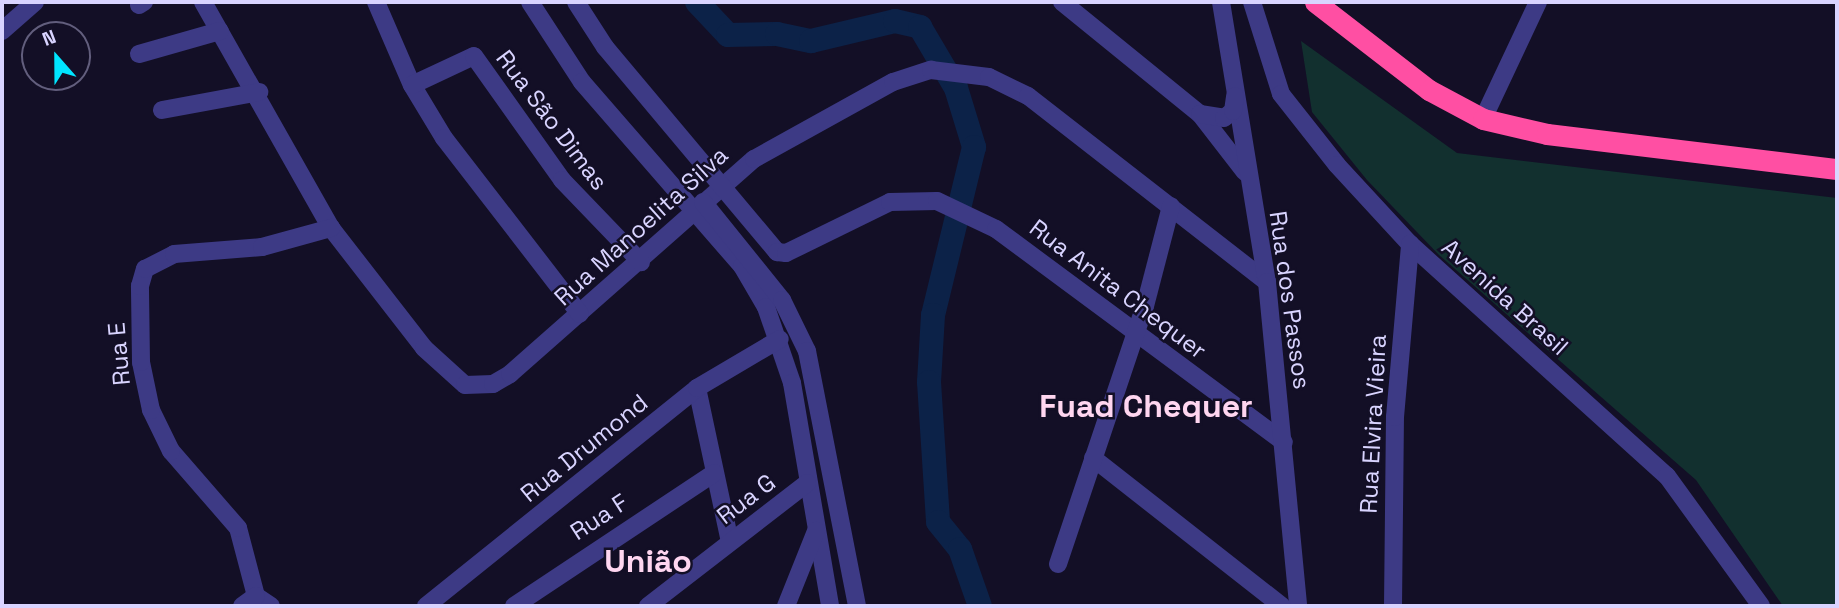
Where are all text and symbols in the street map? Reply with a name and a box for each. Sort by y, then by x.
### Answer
north arrow [21,21,91,91]
text: N [39,24,59,52]
street label: Rua São Dimas [490,44,614,196]
street label: Rua Manoelita Silva [548,140,734,312]
street label: Rua dos Passos [1263,209,1317,391]
street label: Rua Anita Chequer [1024,213,1212,365]
street label: Avenida Brasil [1436,233,1574,361]
street label: Rua E [102,321,136,387]
street label: Rua Elvira Vieira [1354,333,1392,515]
district label: Fuad Chequer [1039,387,1253,425]
street label: Rua Drumond [515,388,653,508]
street label: Rua G [711,468,781,530]
street label: Rua F [565,488,633,546]
district label: União [604,542,692,580]

